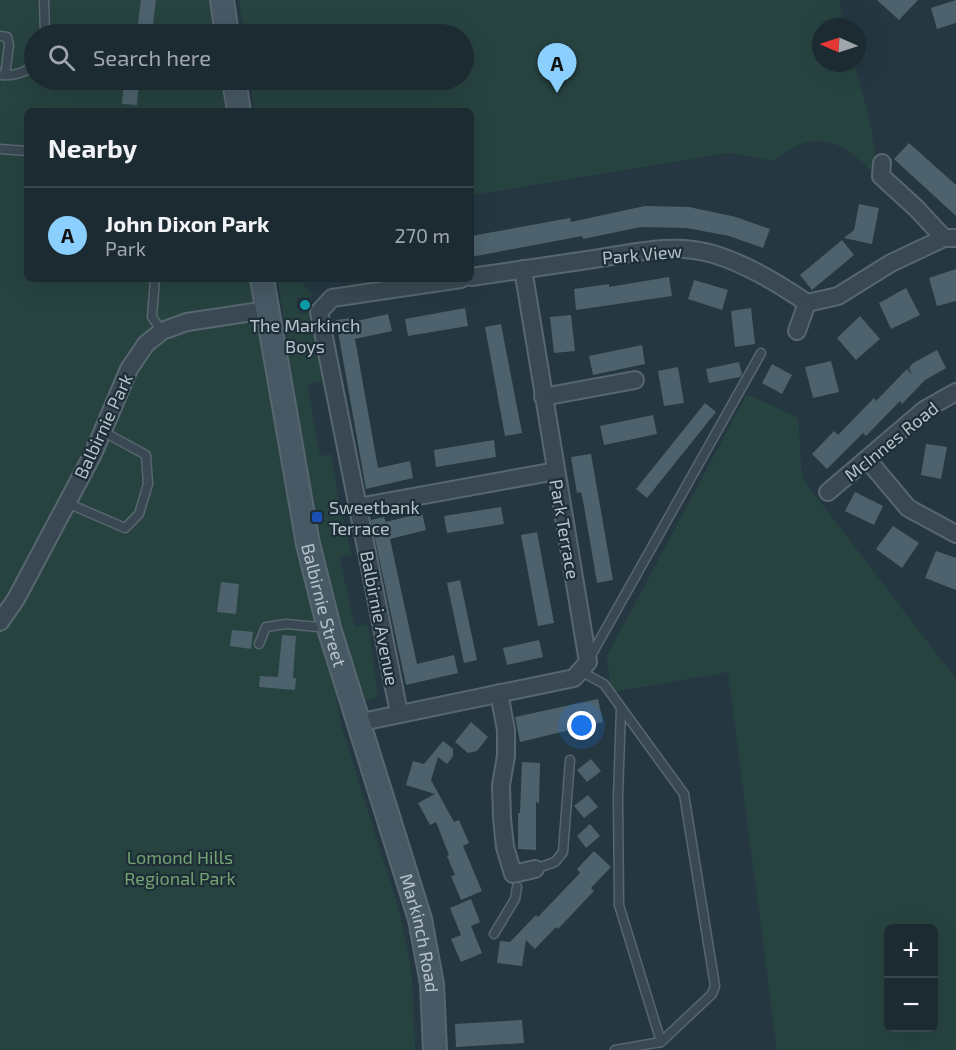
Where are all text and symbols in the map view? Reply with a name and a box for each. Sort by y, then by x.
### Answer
north arrow [812,18,866,72]
search box [24,24,474,90]
icon: search [45,41,78,74]
text: Search here [93,44,211,70]
pin: A [538,44,576,93]
text: Nearby [48,132,137,163]
text: John Dixon Park [105,210,269,236]
text: A [61,223,74,247]
text: 270 m [394,223,450,247]
text: Park [105,236,146,260]
street label: Park View [601,240,683,268]
marker: The Markinch Boys [298,298,312,312]
place label: The Markinch Boys [250,314,360,357]
street label: Balbirnie Park [69,370,137,482]
street label: McInnes Road [840,396,942,486]
street label: Park Terrace [545,477,585,581]
place label: Sweetbank Terrace [329,496,420,539]
marker: Sweetbank Terrace [310,510,324,524]
street label: Balbirnie Street [297,541,351,670]
street label: Balbirnie Avenue [356,549,404,687]
your location [567,711,596,740]
park label: Lomond Hills Regional Park [124,846,236,889]
street label: Markinch Road [395,871,443,993]
map controls [884,924,938,1032]
button: + [884,924,938,978]
button: − [884,978,938,1032]

